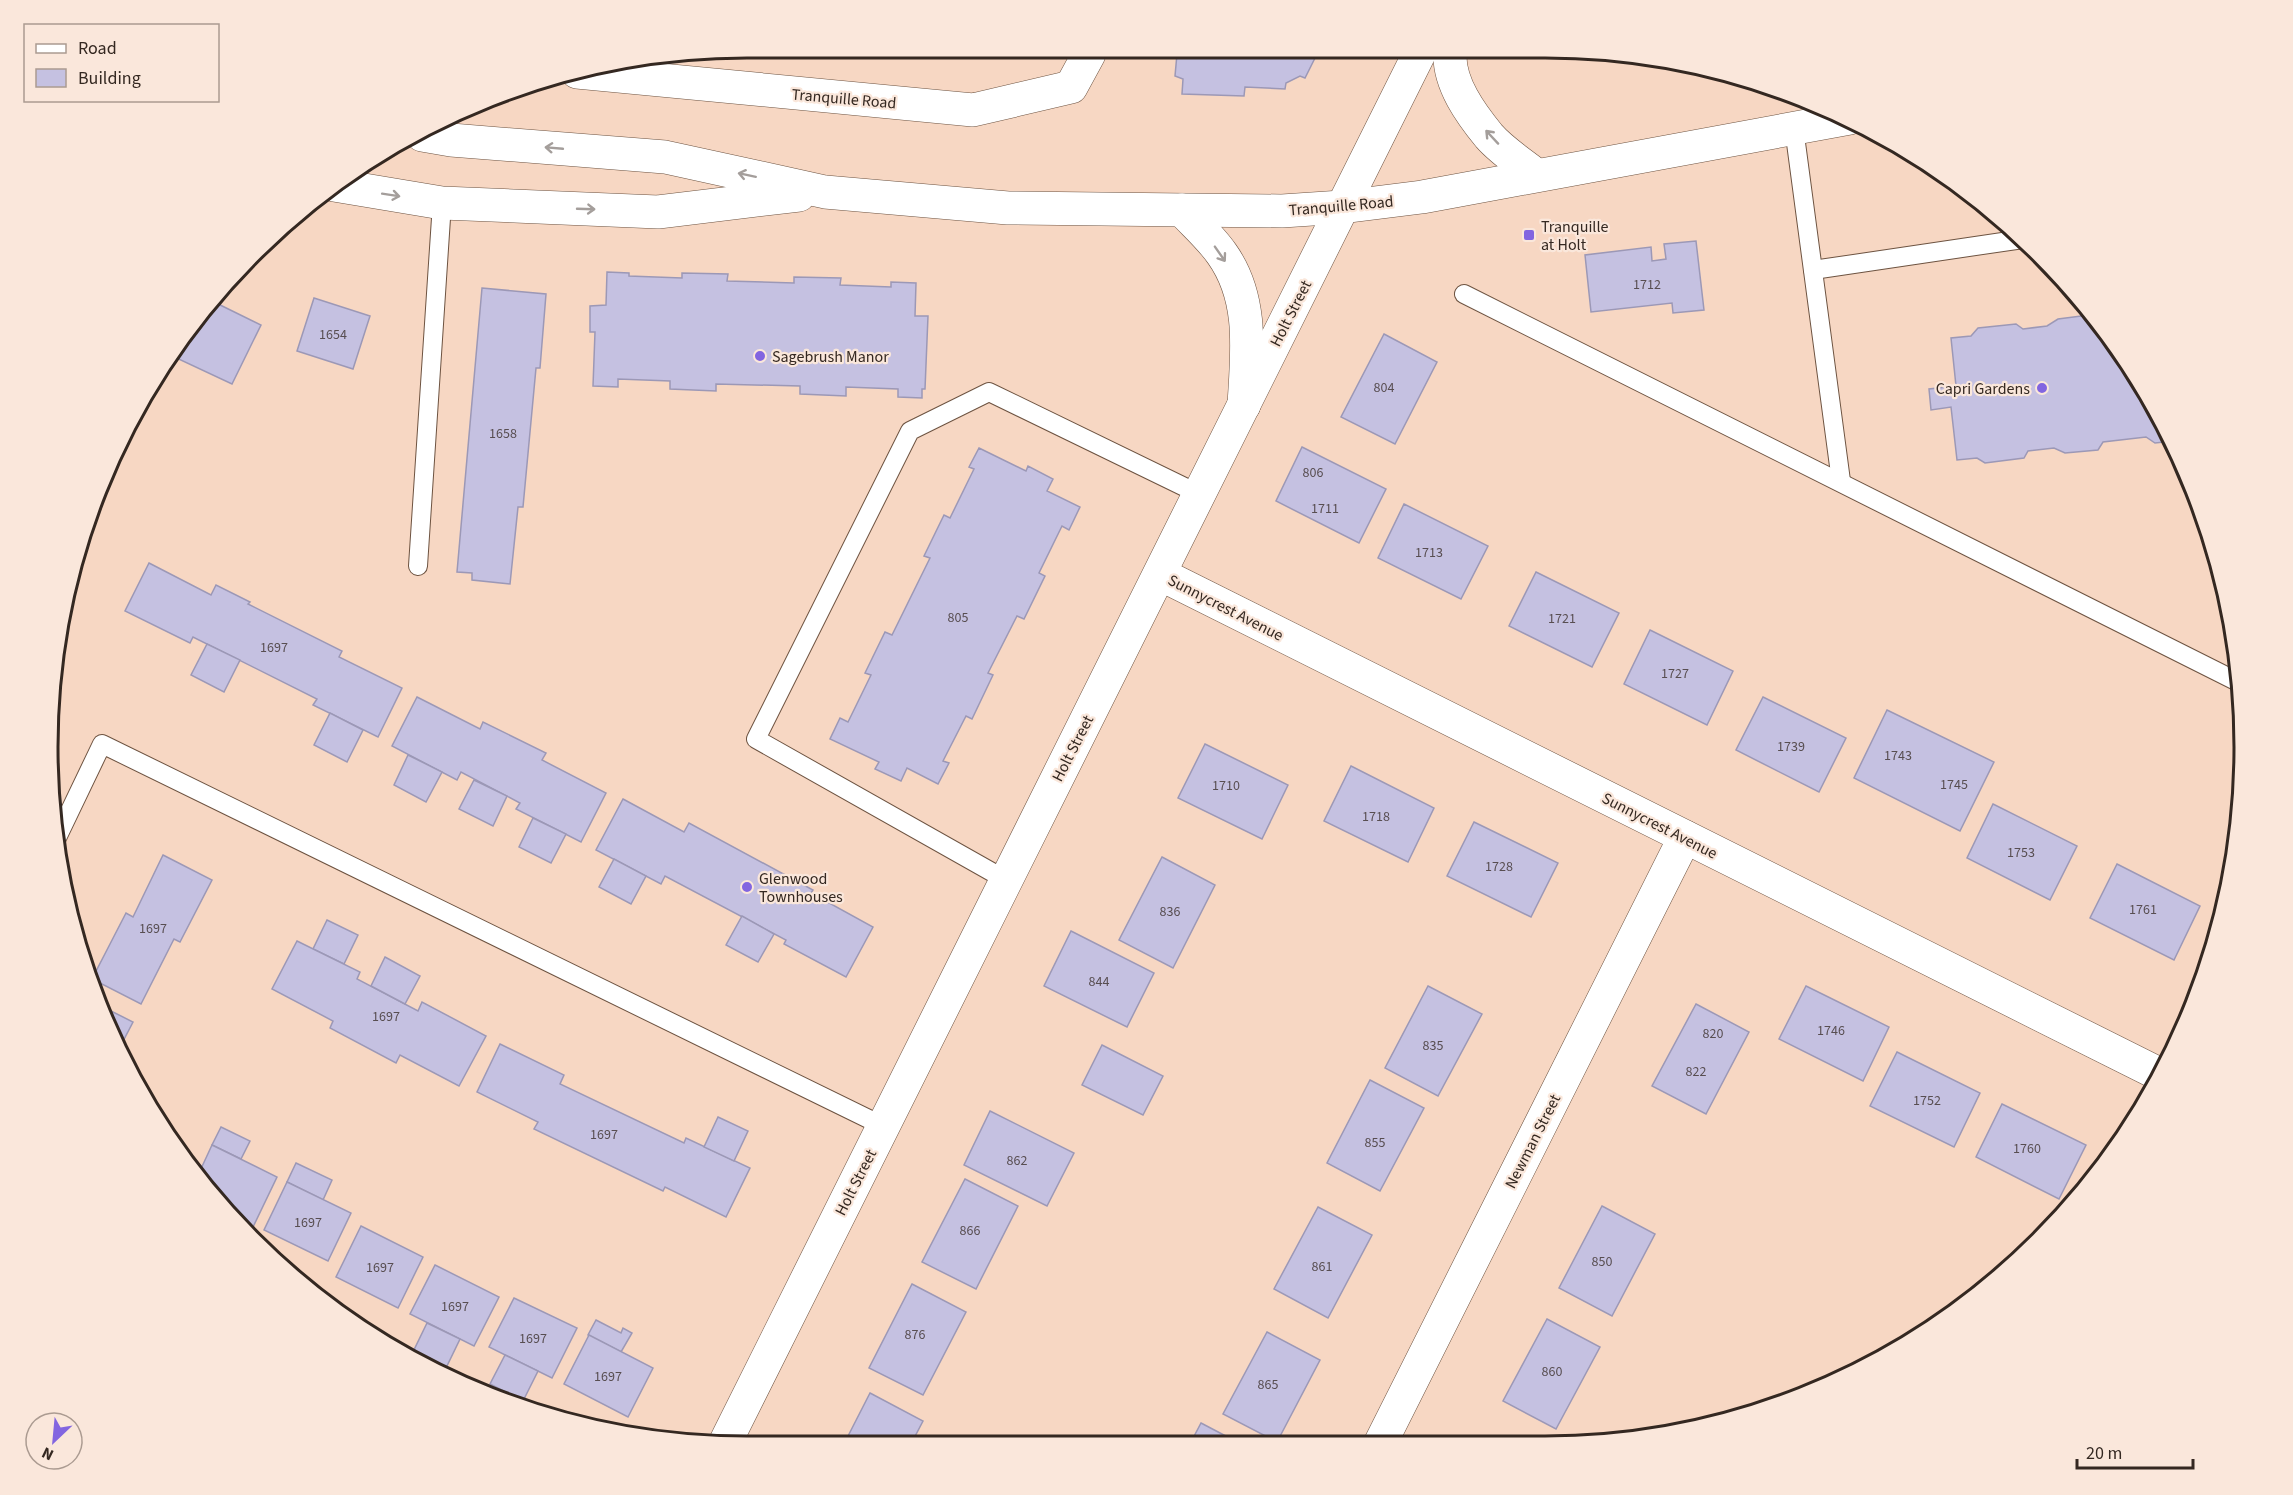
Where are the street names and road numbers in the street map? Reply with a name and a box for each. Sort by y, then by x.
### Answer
street label: Tranquille Road [791,83,897,115]
street label: Tranquille Road [1288,190,1394,222]
street label: Holt Street [1265,276,1317,350]
street label: Sunnycrest Avenue [1164,569,1287,647]
street label: Holt Street [1047,711,1099,785]
street label: Sunnycrest Avenue [1598,787,1721,865]
street label: Newman Street [1500,1090,1566,1192]
street label: Holt Street [830,1145,882,1219]

